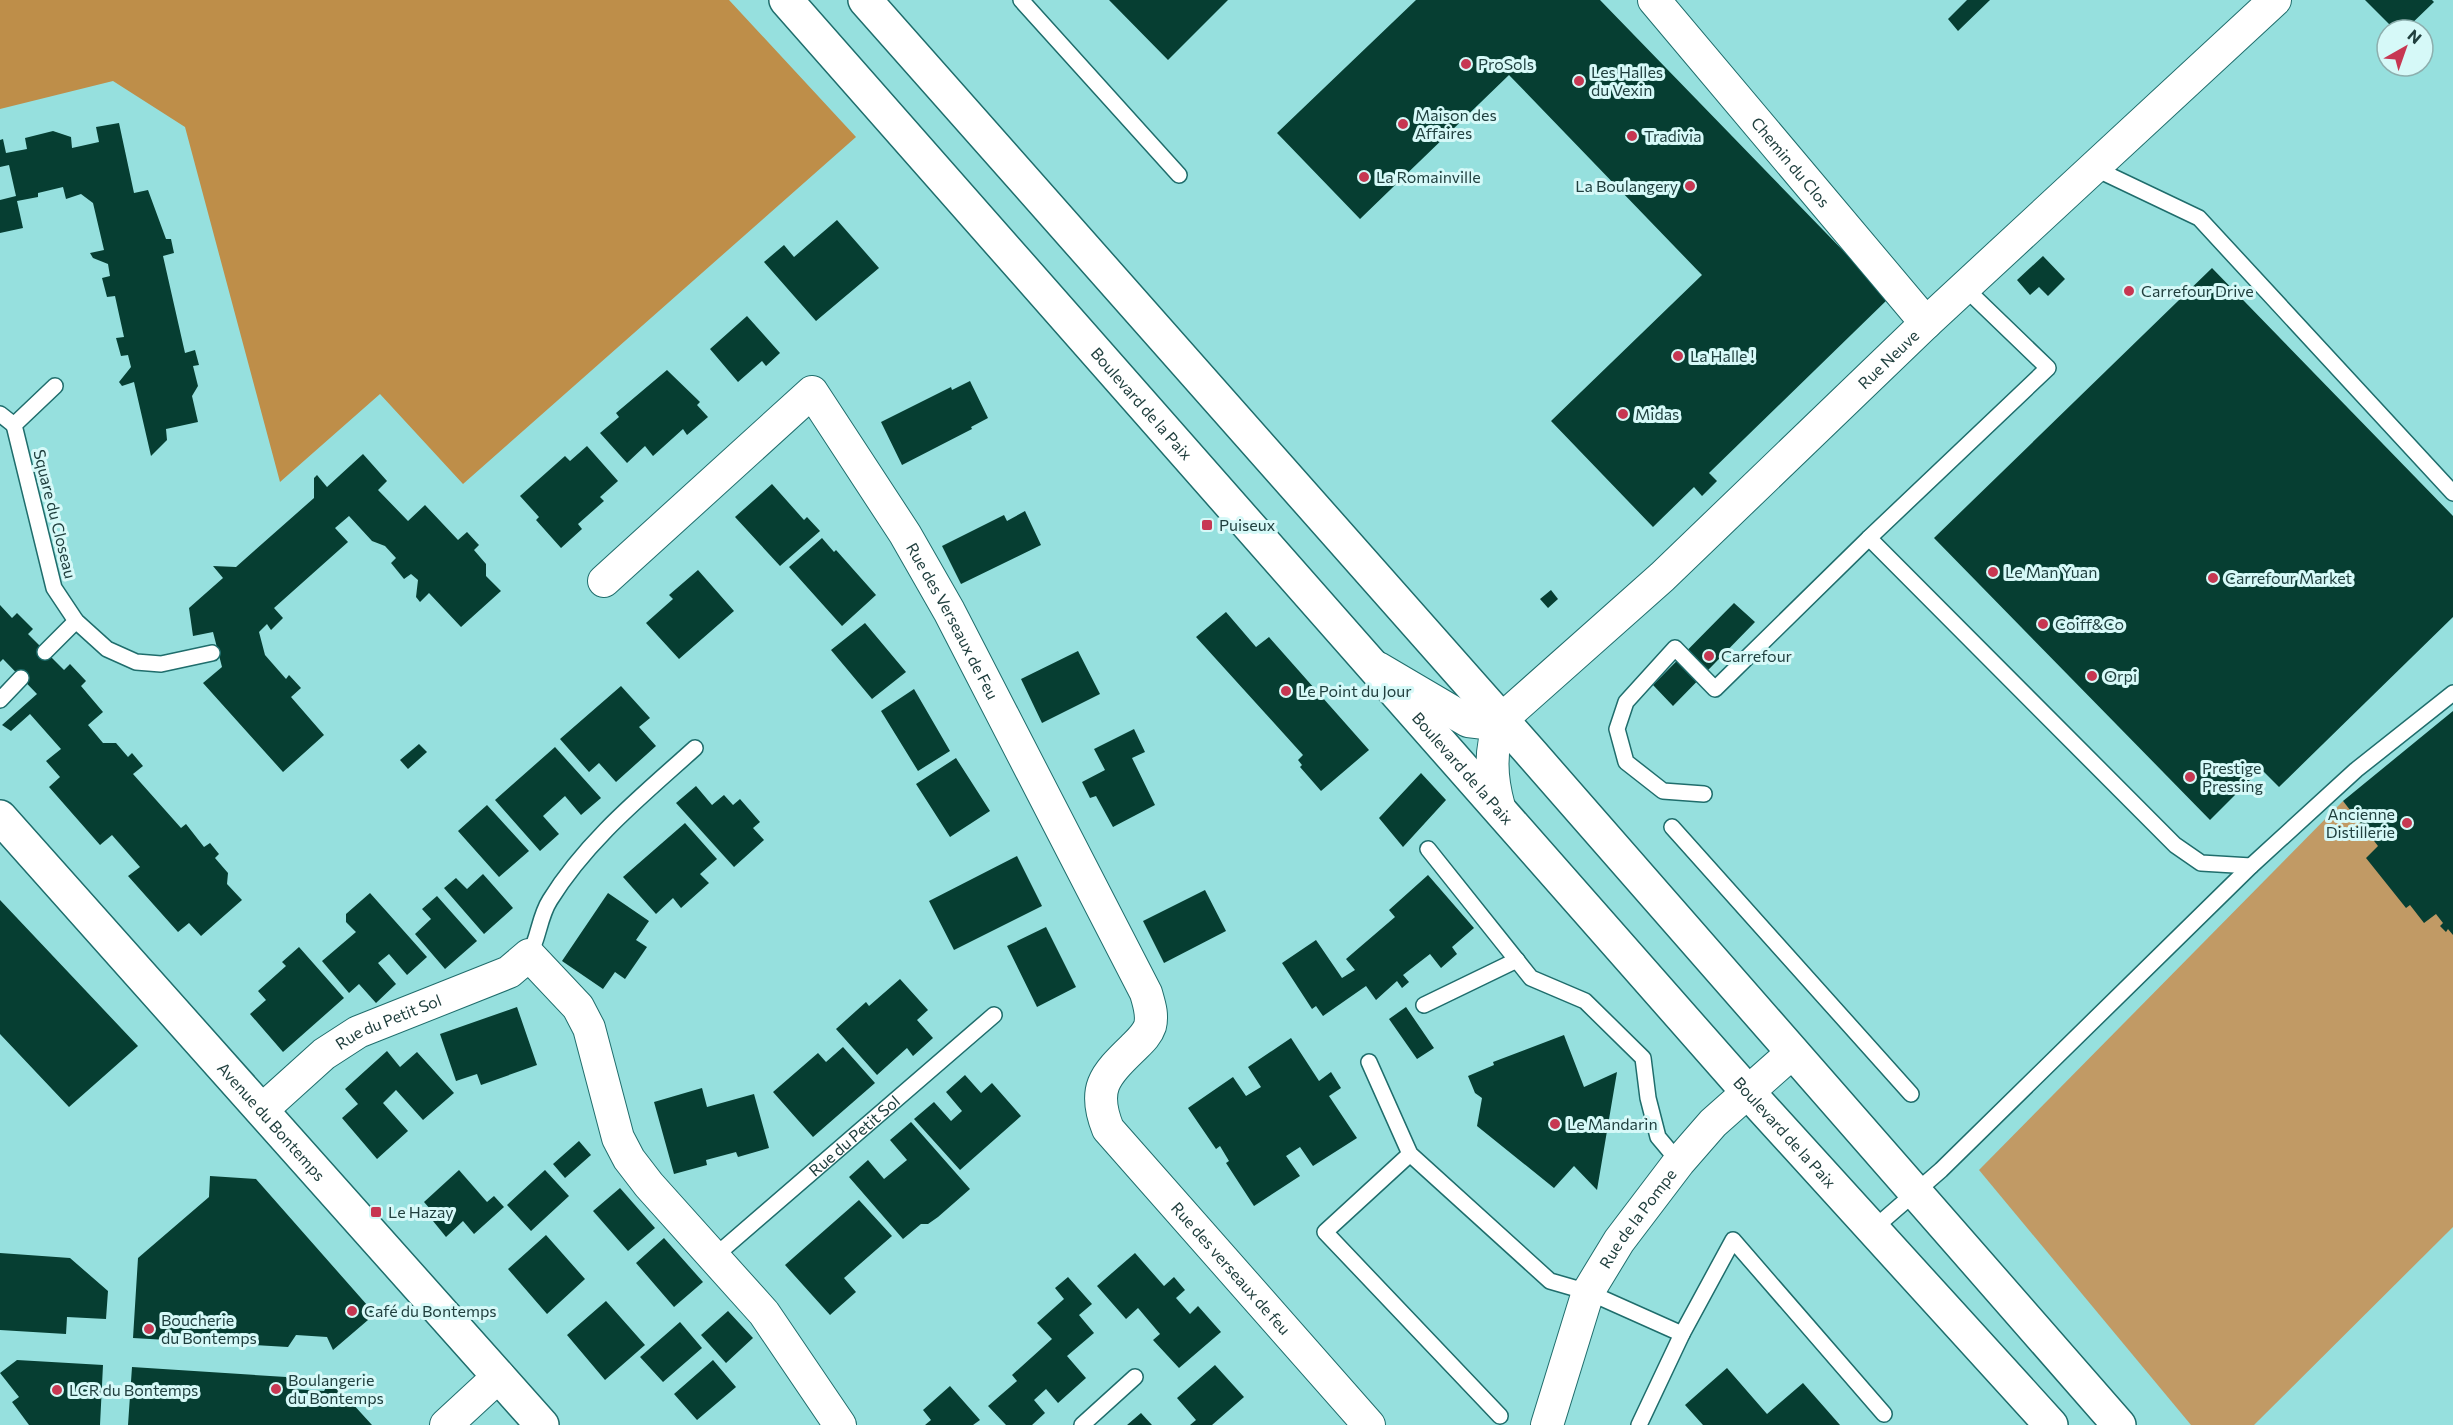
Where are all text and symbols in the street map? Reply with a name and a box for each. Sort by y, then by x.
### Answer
north arrow [2375,18,2435,78]
text: N [2404,25,2426,47]
place label: ProSols [1478,54,1534,73]
marker: ProSols [1459,57,1473,71]
place label: Les Halles du Vexin [1591,62,1663,99]
marker: Les Halles du Vexin [1572,74,1586,88]
place label: Maison des Affaires [1415,105,1497,142]
street label: Chemin du Clos [1748,113,1834,211]
marker: Maison des Affaires [1396,117,1410,131]
place label: Tradivia [1644,126,1702,145]
marker: Tradivia [1625,129,1639,143]
place label: La Romainville [1376,167,1481,186]
marker: La Romainville [1357,170,1371,184]
place label: La Boulangery [1575,176,1678,195]
marker: La Boulangery [1683,179,1697,193]
place label: Carrefour Drive [2141,281,2254,300]
marker: Carrefour Drive [2122,284,2136,298]
street label: Rue Neuve [1854,325,1922,392]
street label: Boulevard de la Paix [1087,343,1197,464]
place label: La Halle ! [1690,346,1754,365]
marker: La Halle ! [1671,349,1685,363]
place label: Midas [1635,404,1679,423]
marker: Midas [1616,407,1630,421]
street label: Square du Closeau [30,447,81,580]
place label: Puiseux [1219,515,1276,534]
marker: Puiseux [1200,518,1214,532]
street label: Rue des Verseaux de Feu [903,539,1003,702]
place label: Le Man Yuan [2005,562,2097,581]
marker: Le Man Yuan [1986,565,2000,579]
place label: Carrefour Market [2225,568,2353,587]
marker: Carrefour Market [2206,571,2220,585]
place label: Coiff&Co [2055,614,2124,633]
marker: Coiff&Co [2036,617,2050,631]
place label: Carrefour [1721,646,1793,665]
marker: Carrefour [1702,649,1716,663]
place label: Orpi [2104,666,2137,685]
marker: Orpi [2085,669,2099,683]
place label: Le Point du Jour [1298,681,1412,700]
marker: Le Point du Jour [1279,684,1293,698]
street label: Boulevard de la Paix [1409,708,1518,829]
place label: Prestige Pressing [2202,758,2263,795]
marker: Prestige Pressing [2183,770,2197,784]
place label: Ancienne Distillerie [2326,804,2395,841]
marker: Ancienne Distillerie [2400,816,2414,830]
street label: Rue du Petit Sol [332,990,444,1053]
street label: Avenue du Bontemps [214,1058,330,1184]
street label: Boulevard de la Paix [1730,1073,1841,1192]
street label: Rue du Petit Sol [805,1091,903,1180]
place label: Le Mandarin [1567,1114,1658,1133]
marker: Le Mandarin [1548,1117,1562,1131]
street label: Rue de la Pompe [1595,1165,1680,1271]
street label: Rue des verseaux de feu [1168,1198,1295,1338]
place label: Le Hazay [388,1202,453,1221]
marker: Le Hazay [369,1205,383,1219]
place label: Café du Bontemps [364,1301,496,1320]
marker: Café du Bontemps [345,1304,359,1318]
place label: Boucherie du Bontemps [161,1310,257,1347]
marker: Boucherie du Bontemps [142,1322,156,1336]
place label: Boulangerie du Bontemps [288,1370,384,1407]
place label: LCR du Bontemps [69,1380,198,1399]
marker: Boulangerie du Bontemps [269,1382,283,1396]
marker: LCR du Bontemps [50,1383,64,1397]

